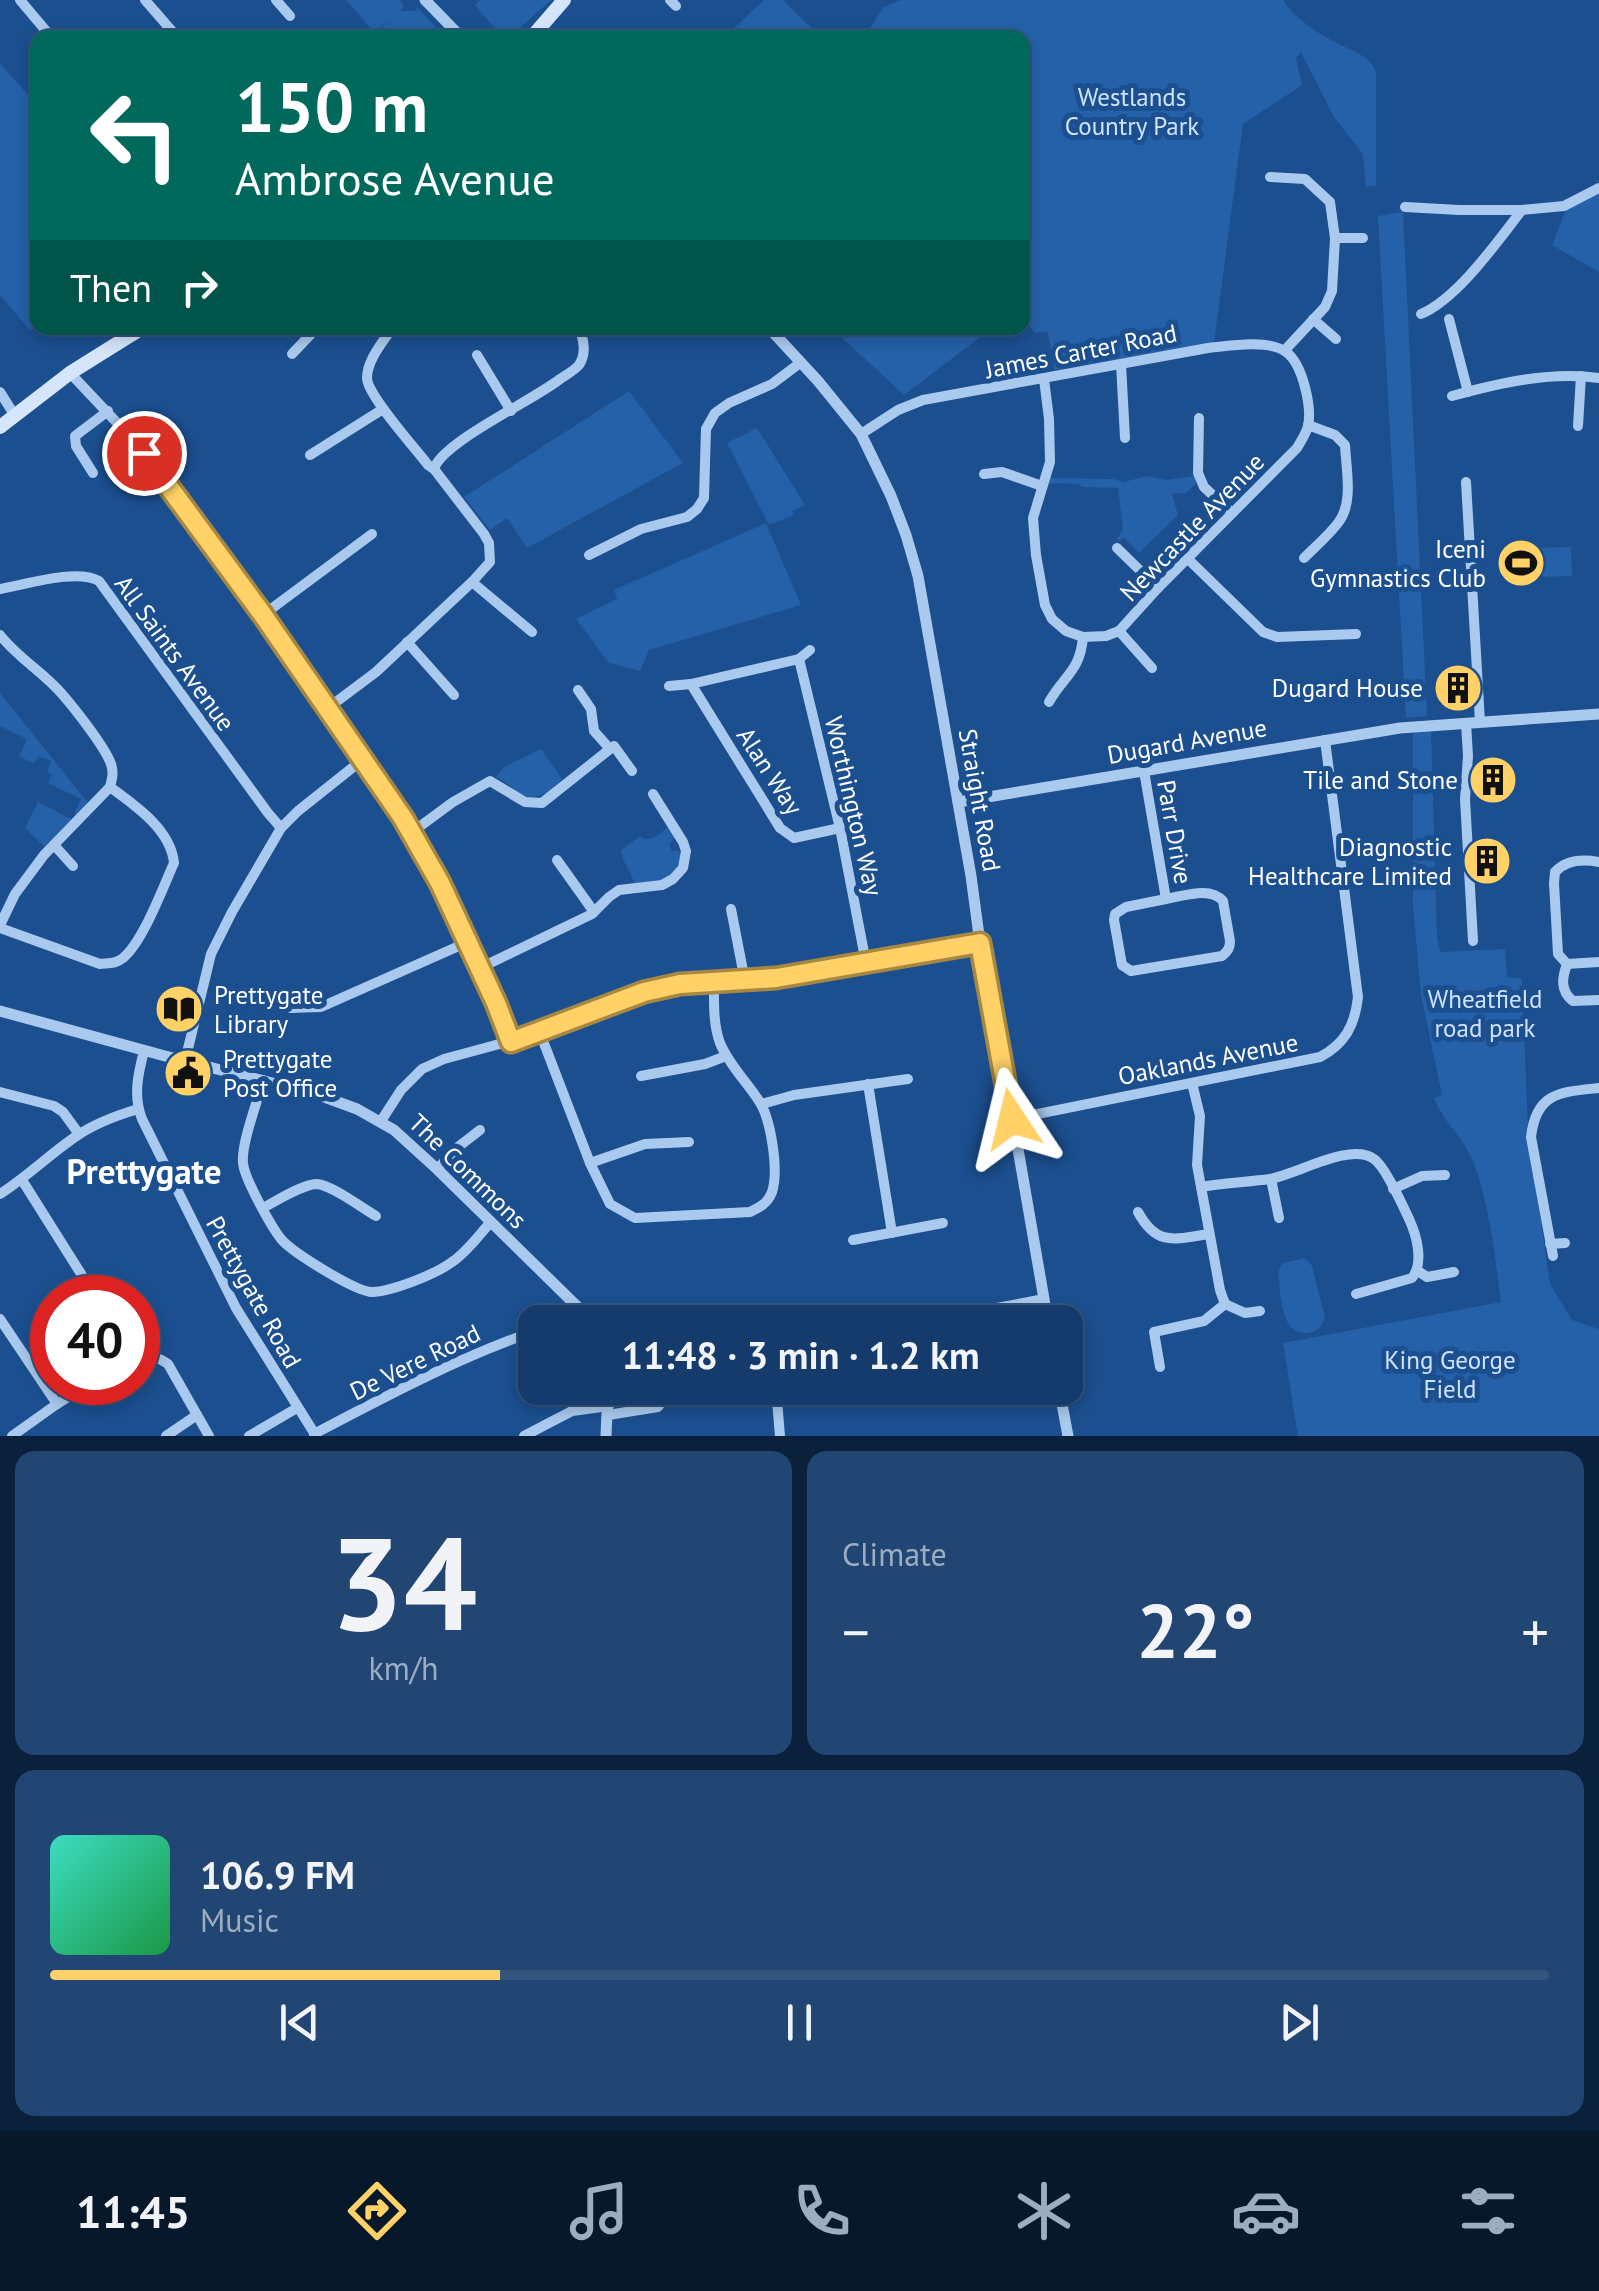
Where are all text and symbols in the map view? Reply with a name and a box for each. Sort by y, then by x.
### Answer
text: 150 m [235,61,428,151]
icon: left [70,70,200,200]
park label: Westlands Country Park [1065,81,1199,142]
text: Ambrose Avenue [235,149,555,207]
icon: right [172,260,227,315]
text: Then [70,263,152,312]
street label: James Carter Road [982,317,1179,385]
pin [102,411,187,496]
icon: arrive [117,426,172,481]
street label: Newcastle Avenue [1113,446,1271,608]
place label: Iceni Gymnastics Club [1310,533,1486,594]
sports icon: Iceni Gymnastics Club [1495,537,1547,589]
street label: All Saints Avenue [108,569,242,737]
building icon: Dugard House [1432,662,1484,714]
place label: Dugard House [1272,672,1423,704]
street label: Dugard Avenue [1105,711,1269,771]
street label: Worthington Way [818,713,890,899]
street label: Alan Way [730,721,810,821]
street label: Straight Road [952,726,1008,874]
building icon: Tile and Stone [1467,754,1519,806]
place label: Tile and Stone [1303,764,1458,796]
street label: Parr Drive [1150,777,1200,887]
place label: Diagnostic Healthcare Limited [1248,831,1452,892]
building icon: Diagnostic Healthcare Limited [1461,835,1513,887]
place label: Prettygate Library [214,979,323,1040]
library icon: Prettygate Library [153,983,205,1035]
park label: Wheatfield road park [1428,983,1542,1044]
street label: Oaklands Avenue [1115,1026,1301,1092]
place label: Prettygate Post Office [223,1043,337,1104]
public building icon: Prettygate Post Office [162,1047,214,1099]
position arrow [960,1067,1064,1171]
street label: The Commons [402,1107,534,1235]
district label: Prettygate [67,1148,221,1194]
street label: Prettygate Road [199,1210,309,1374]
speed limit sign: 40 [30,1275,160,1405]
street label: De Vere Road [345,1317,485,1407]
text: 11:48 · 3 min · 1.2 km [621,1330,980,1379]
park label: King George Field [1384,1344,1516,1405]
text: 34 [330,1498,477,1666]
text: Climate [842,1533,947,1575]
text: 22° [1137,1582,1254,1679]
text: − [842,1596,870,1667]
text: + [1521,1596,1549,1667]
text: km/h [368,1647,439,1689]
text: 106.9 FM [200,1850,355,1899]
text: Music [200,1899,279,1941]
icon: previous [272,1995,327,2050]
icon: pause [772,1995,827,2050]
icon: next [1272,1995,1327,2050]
icon: directions [342,2176,412,2246]
icon: music [564,2176,634,2246]
icon: phone [787,2176,857,2246]
icon: climate [1009,2176,1079,2246]
icon: car [1231,2176,1301,2246]
icon: filters [1453,2176,1523,2246]
text: 11:45 [76,2182,190,2240]

